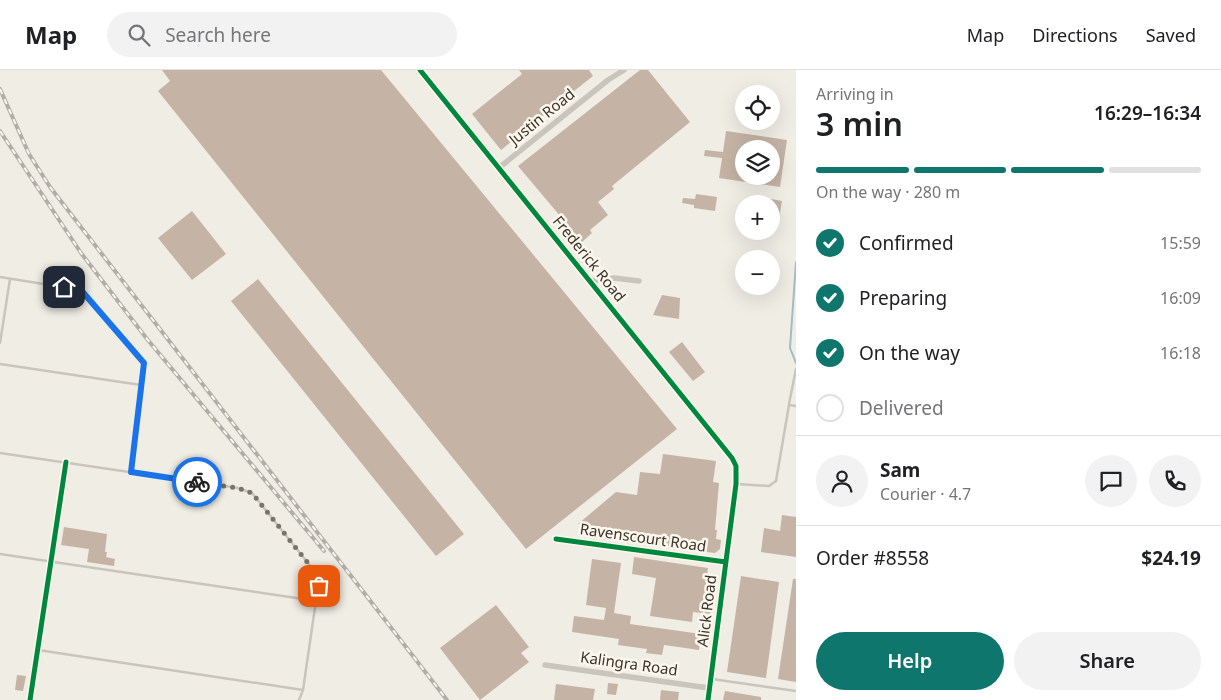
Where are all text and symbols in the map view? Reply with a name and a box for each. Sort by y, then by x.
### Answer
search box [107,12,457,57]
text: Map [25,18,77,51]
icon: search [125,21,153,49]
text: Search here [165,22,271,48]
text: Map [967,23,1004,47]
text: Directions [1032,23,1118,47]
text: Saved [1146,23,1196,47]
text: Arriving in [816,83,894,105]
street label: Justin Road [503,84,578,150]
map controls [735,85,780,295]
button: locate [735,85,780,130]
text: 16:29–16:34 [1094,100,1201,126]
text: 3 min [816,102,903,145]
button: layers [735,140,780,185]
text: On the way · 280 m [816,181,960,203]
button: + [735,195,780,240]
street label: Frederick Road [549,211,631,305]
icon: check [816,229,844,257]
text: Confirmed [859,230,954,256]
text: 15:59 [1160,232,1201,254]
button: − [735,250,780,295]
pin [43,266,85,308]
icon: home [50,273,78,301]
icon: check [816,284,844,312]
text: Preparing [859,285,947,311]
text: 16:09 [1160,287,1201,309]
icon: check [816,339,844,367]
text: On the way [859,340,960,366]
text: 16:18 [1160,342,1201,364]
text: Delivered [859,395,944,421]
button: person [816,455,868,507]
button: chat [1085,455,1137,507]
button: phone [1149,455,1201,507]
courier [172,457,222,507]
text: Sam [880,457,920,483]
icon: bike [183,468,211,496]
text: Courier · 4.7 [880,483,971,505]
street label: Ravenscourt Road [579,518,708,556]
text: Order #8558 [816,545,929,571]
text: $24.19 [1141,545,1201,571]
pin [298,565,340,607]
icon: bag [305,572,333,600]
street label: Alick Road [692,574,720,648]
button: Help [816,632,1004,690]
button: Share [1014,632,1201,690]
street label: Kalingra Road [579,646,679,680]

